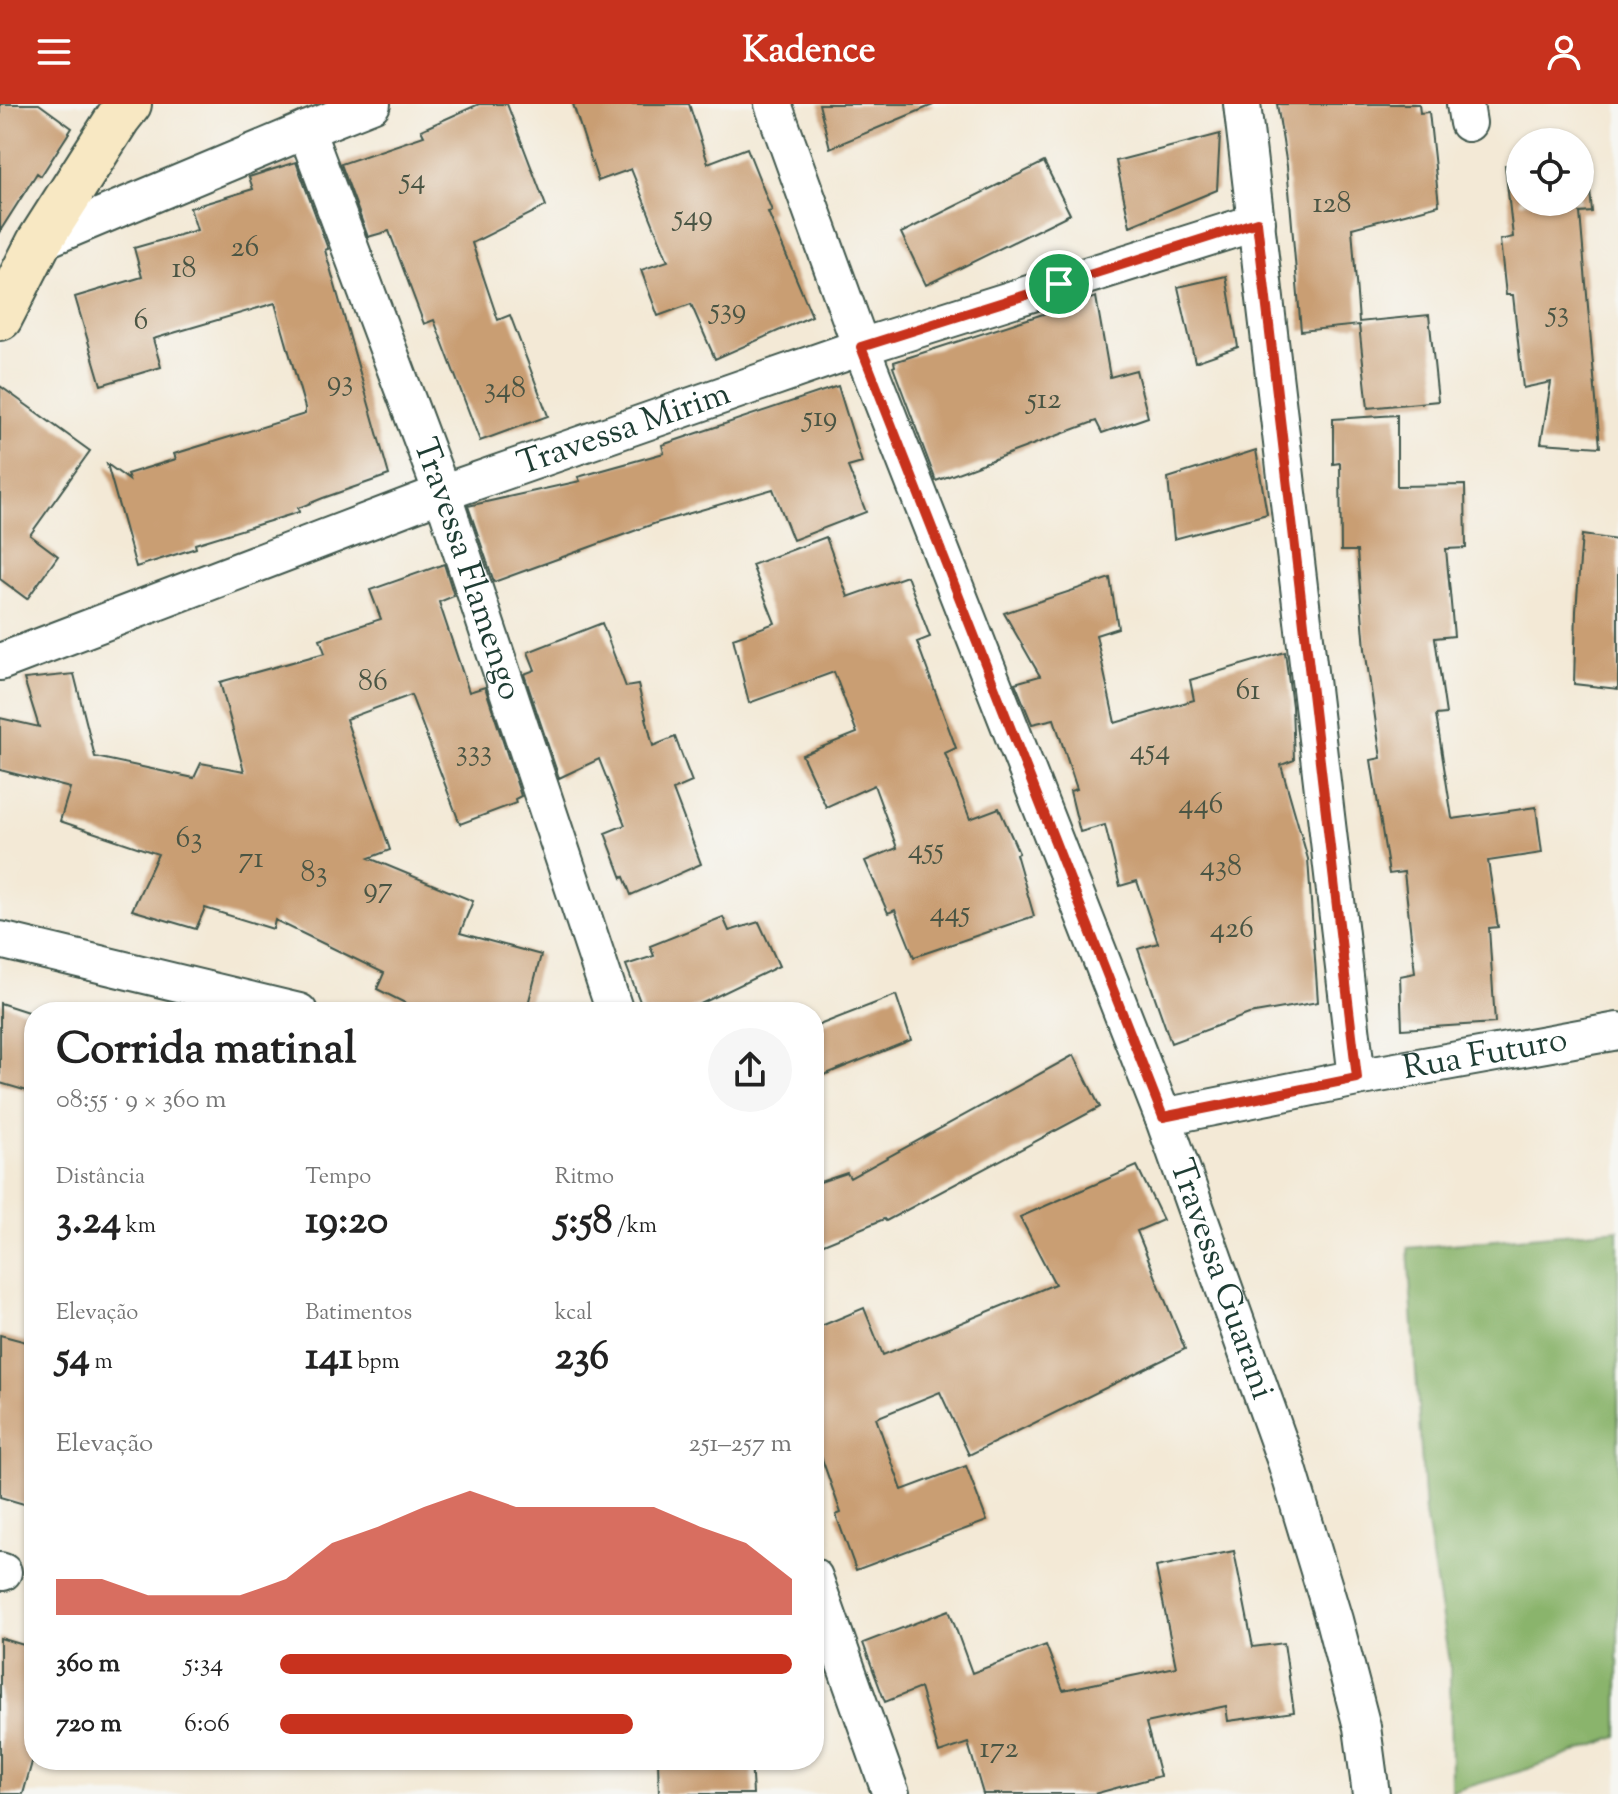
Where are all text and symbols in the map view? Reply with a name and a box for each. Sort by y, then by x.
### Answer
text: Kadence [743,26,875,78]
icon: menu [32,30,76,74]
icon: person [1542,30,1586,74]
map controls [1506,128,1594,216]
button: locate [1506,128,1594,216]
house number: 54 [398,159,426,202]
house number: 128 [1312,183,1352,226]
house number: 549 [671,196,713,239]
house number: 26 [231,227,259,270]
house number: 18 [171,248,197,291]
pin [1025,250,1093,318]
icon: arrive [1037,262,1081,306]
house number: 539 [708,289,746,332]
house number: 53 [1545,292,1569,335]
house number: 6 [134,300,148,343]
house number: 93 [327,361,353,404]
house number: 348 [484,368,526,411]
street label: Travessa Mirim [511,370,737,489]
house number: 512 [1025,379,1061,422]
house number: 519 [801,397,837,440]
street label: Travessa Flamengo [399,432,534,707]
house number: 86 [358,661,388,704]
house number: 61 [1236,670,1260,713]
house number: 454 [1130,730,1170,773]
house number: 333 [456,731,492,774]
house number: 446 [1179,784,1223,827]
house number: 63 [175,818,203,861]
house number: 455 [908,829,944,872]
house number: 71 [238,838,264,881]
house number: 438 [1200,846,1242,889]
house number: 83 [300,852,328,895]
house number: 97 [363,868,393,911]
house number: 445 [930,892,970,935]
house number: 426 [1210,908,1254,951]
street label: Rua Futuro [1399,1016,1571,1094]
text: Corrida matinal [56,1020,356,1083]
button: share [708,1028,792,1112]
text: 08:55 · 9 × 360 m [56,1082,227,1119]
street label: Travessa Guarani [1156,1153,1286,1406]
text: Distância [56,1162,145,1194]
text: Tempo [305,1162,371,1194]
text: Ritmo [555,1162,614,1194]
text: 3.24 [56,1194,121,1251]
text: 19:20 [305,1194,388,1251]
text: 5:58 [555,1194,612,1251]
text: km [121,1211,156,1243]
text: /km [612,1211,657,1243]
text: Elevação [56,1298,138,1330]
text: Batimentos [305,1298,412,1330]
text: kcal [555,1298,592,1330]
text: 54 [56,1330,90,1387]
text: 141 [305,1330,353,1387]
text: 236 [555,1330,609,1387]
text: m [90,1347,113,1379]
text: bpm [353,1347,400,1379]
text: Elevação [56,1426,153,1463]
text: 251–257 m [688,1426,792,1463]
text: 360 m [56,1646,120,1683]
text: 5:34 [184,1646,223,1683]
text: 720 m [56,1706,122,1743]
text: 6:06 [184,1706,230,1743]
house number: 172 [980,1728,1018,1771]

